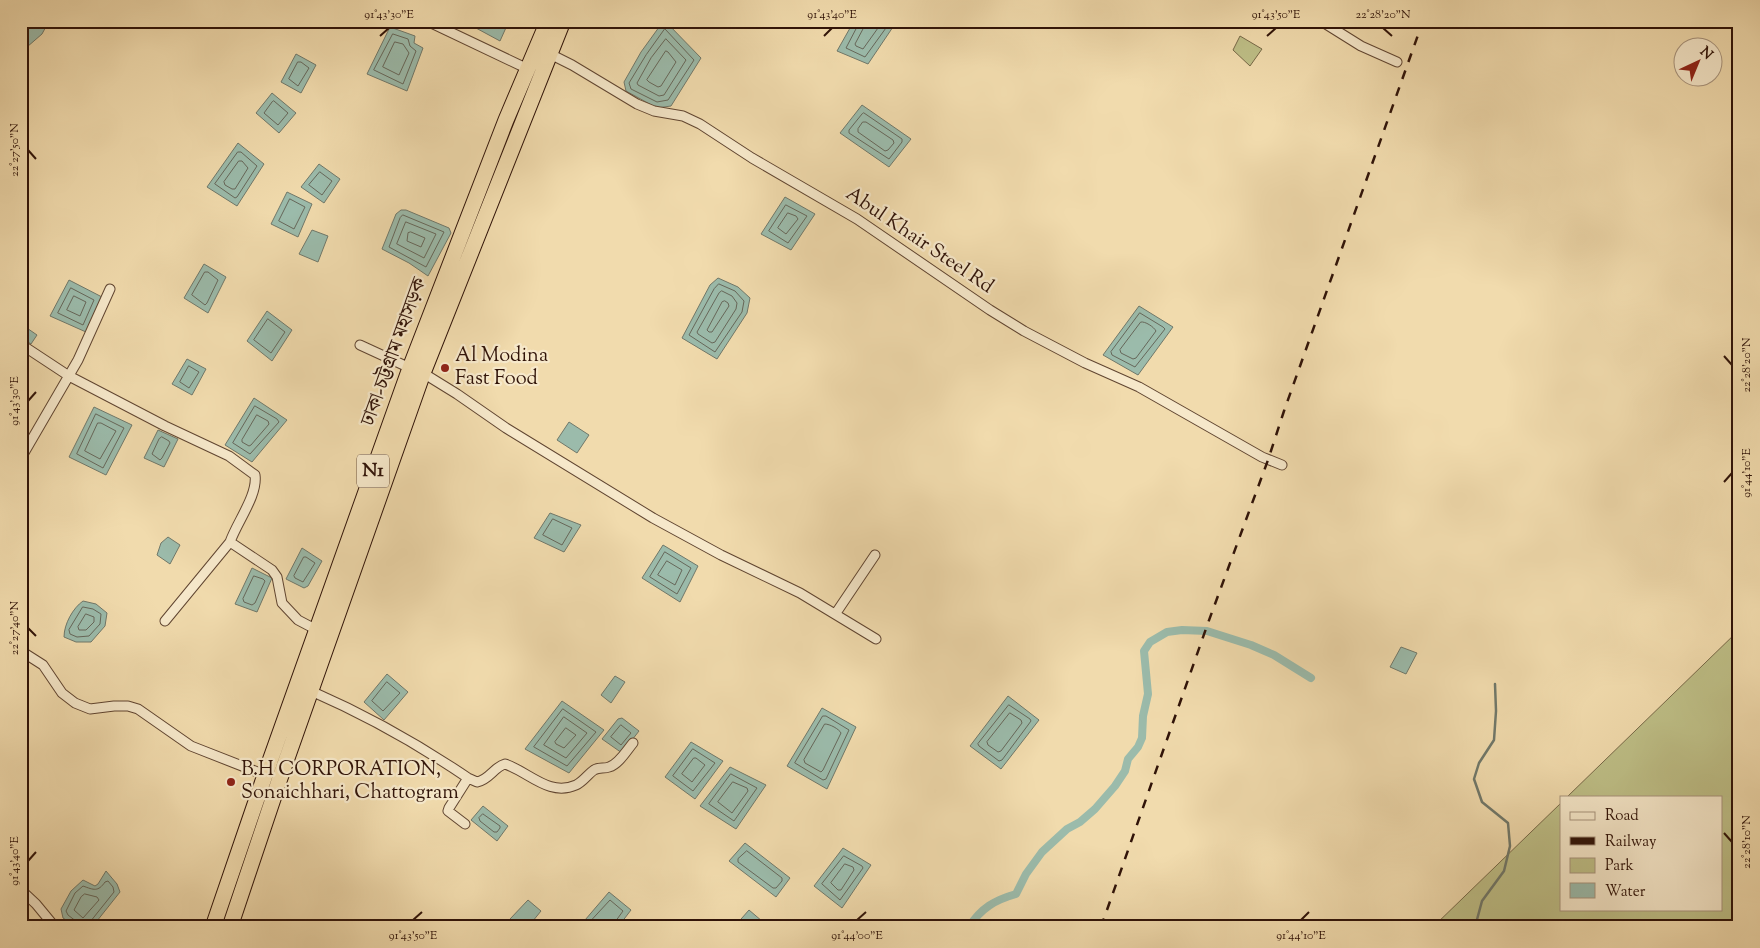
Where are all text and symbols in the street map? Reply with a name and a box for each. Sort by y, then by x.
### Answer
text: 91°43'30"E [364,6,414,24]
text: 91°43'40"E [807,6,857,24]
text: 91°43'50"E [1252,6,1301,24]
text: 22°28'20"N [1356,6,1411,24]
north arrow [1672,38,1722,88]
text: N [1695,43,1717,65]
text: 22°27'50"N [6,123,24,177]
street label: Abul Khair Steel Rd [839,181,999,301]
street label: ঢাকা-চট্টগ্রাম মহাসড়ক [354,273,436,431]
text: 22°28'20"N [1738,337,1756,393]
place label: Al Modina Fast Food [455,342,548,394]
marker: Al Modina Fast Food [439,362,451,374]
text: 91°43'30"E [6,376,24,426]
text: 91°44'10"E [1738,447,1756,498]
road number: N1 [357,454,389,488]
text: 22°27'40"N [6,600,24,655]
place label: B.H CORPORATION, Sonaichhari, Chattogram [241,756,459,808]
marker: B.H CORPORATION, Sonaichhari, Chattogram [225,776,237,788]
legend [1560,796,1722,910]
text: Road [1605,806,1639,827]
text: 22°28'10"N [1738,815,1756,869]
text: Railway [1605,832,1657,853]
text: 91°43'40"E [6,836,24,886]
text: Park [1605,856,1634,877]
text: Water [1605,882,1646,903]
text: 91°43'50"E [389,927,438,945]
text: 91°44'00"E [831,927,883,945]
text: 91°44'10"E [1276,927,1327,945]

